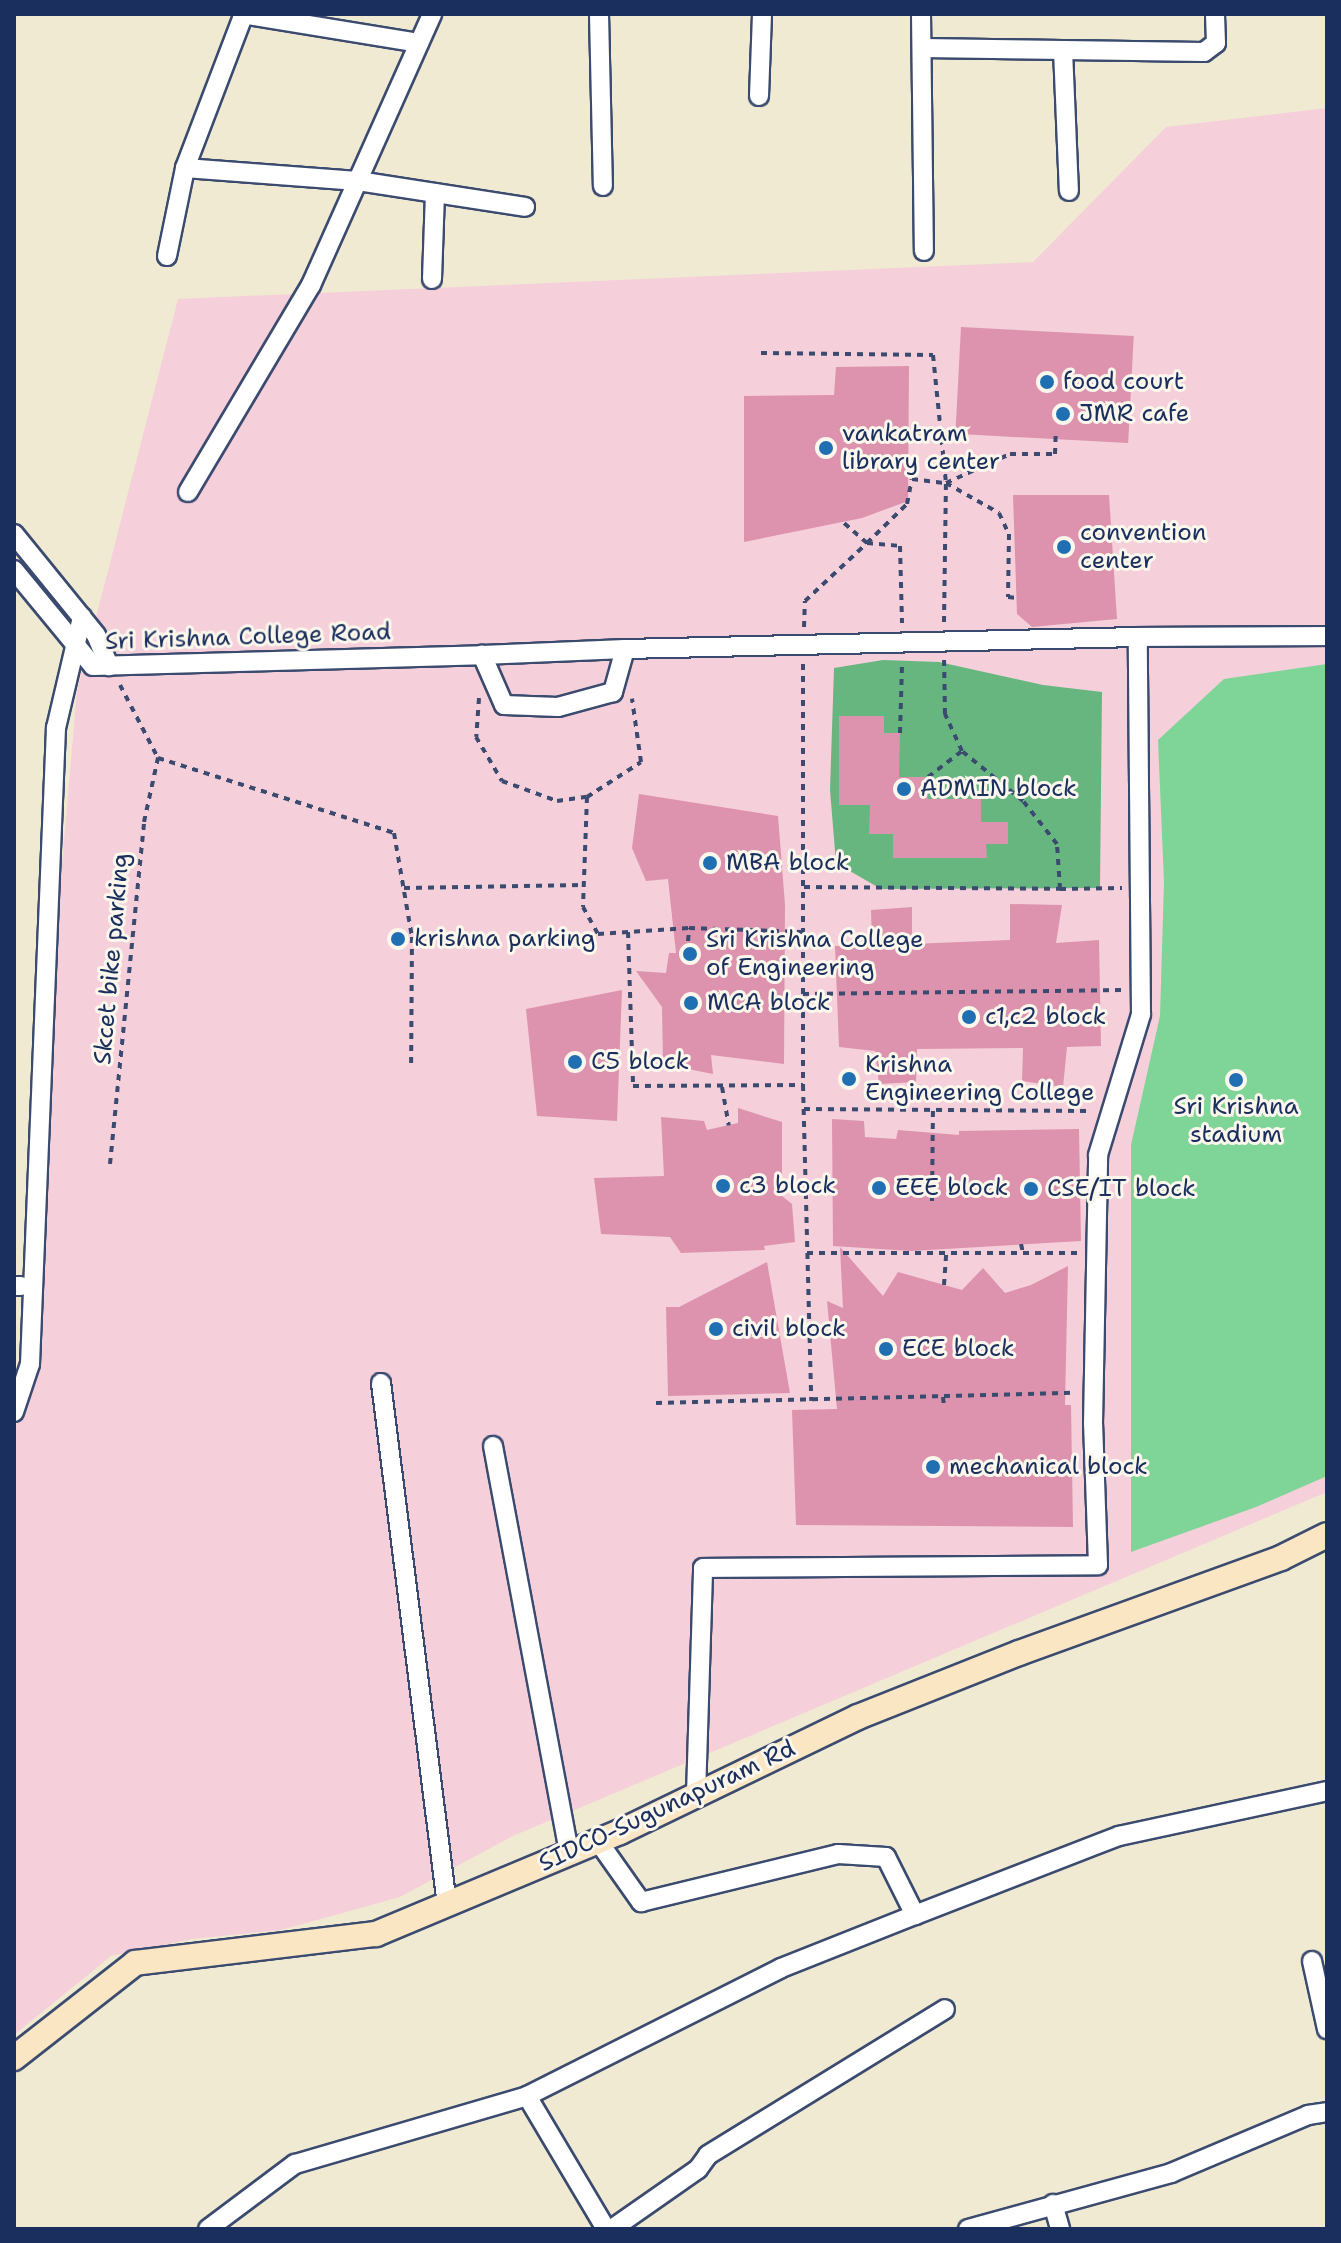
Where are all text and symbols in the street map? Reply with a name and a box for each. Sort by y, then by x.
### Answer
place label: food court [1063,368,1184,396]
marker: food court [1038,373,1056,391]
place label: JMR cafe [1079,400,1189,428]
marker: JMR cafe [1054,405,1072,423]
place label: vankatram library center [842,420,1000,476]
marker: vankatram library center [817,439,835,457]
place label: convention center [1080,519,1206,575]
marker: convention center [1055,538,1073,556]
street label: Sri Krishna College Road [105,618,391,656]
place label: ADMIN block [920,775,1077,803]
marker: ADMIN block [895,780,913,798]
place label: MBA block [726,849,850,877]
street label: Skcet bike parking [88,852,136,1066]
marker: MBA block [701,854,719,872]
place label: krishna parking [414,925,595,953]
place label: Sri Krishna College of Engineering [706,926,924,982]
marker: krishna parking [389,930,407,948]
marker: Sri Krishna College of Engineering [681,945,699,963]
place label: MCA block [707,989,831,1017]
marker: MCA block [682,994,700,1012]
place label: c1,c2 block [985,1003,1106,1031]
marker: c1,c2 block [960,1008,978,1026]
place label: C5 block [591,1048,689,1076]
place label: Krishna Engineering College [865,1051,1095,1107]
marker: C5 block [566,1053,584,1071]
marker: Krishna Engineering College [840,1070,858,1088]
marker: Sri Krishna stadium [1227,1071,1245,1089]
place label: Sri Krishna stadium [1173,1093,1299,1149]
place label: c3 block [739,1172,836,1200]
place label: EEE block [895,1174,1008,1202]
place label: CSE/IT block [1047,1175,1196,1203]
marker: c3 block [714,1177,732,1195]
marker: EEE block [870,1179,888,1197]
marker: CSE/IT block [1022,1180,1040,1198]
place label: civil block [732,1315,846,1343]
marker: civil block [707,1320,725,1338]
place label: ECE block [902,1335,1015,1363]
marker: ECE block [877,1340,895,1358]
place label: mechanical block [949,1453,1148,1481]
marker: mechanical block [924,1458,942,1476]
street label: SIDCO-Sugunapuram Rd [534,1734,800,1878]

